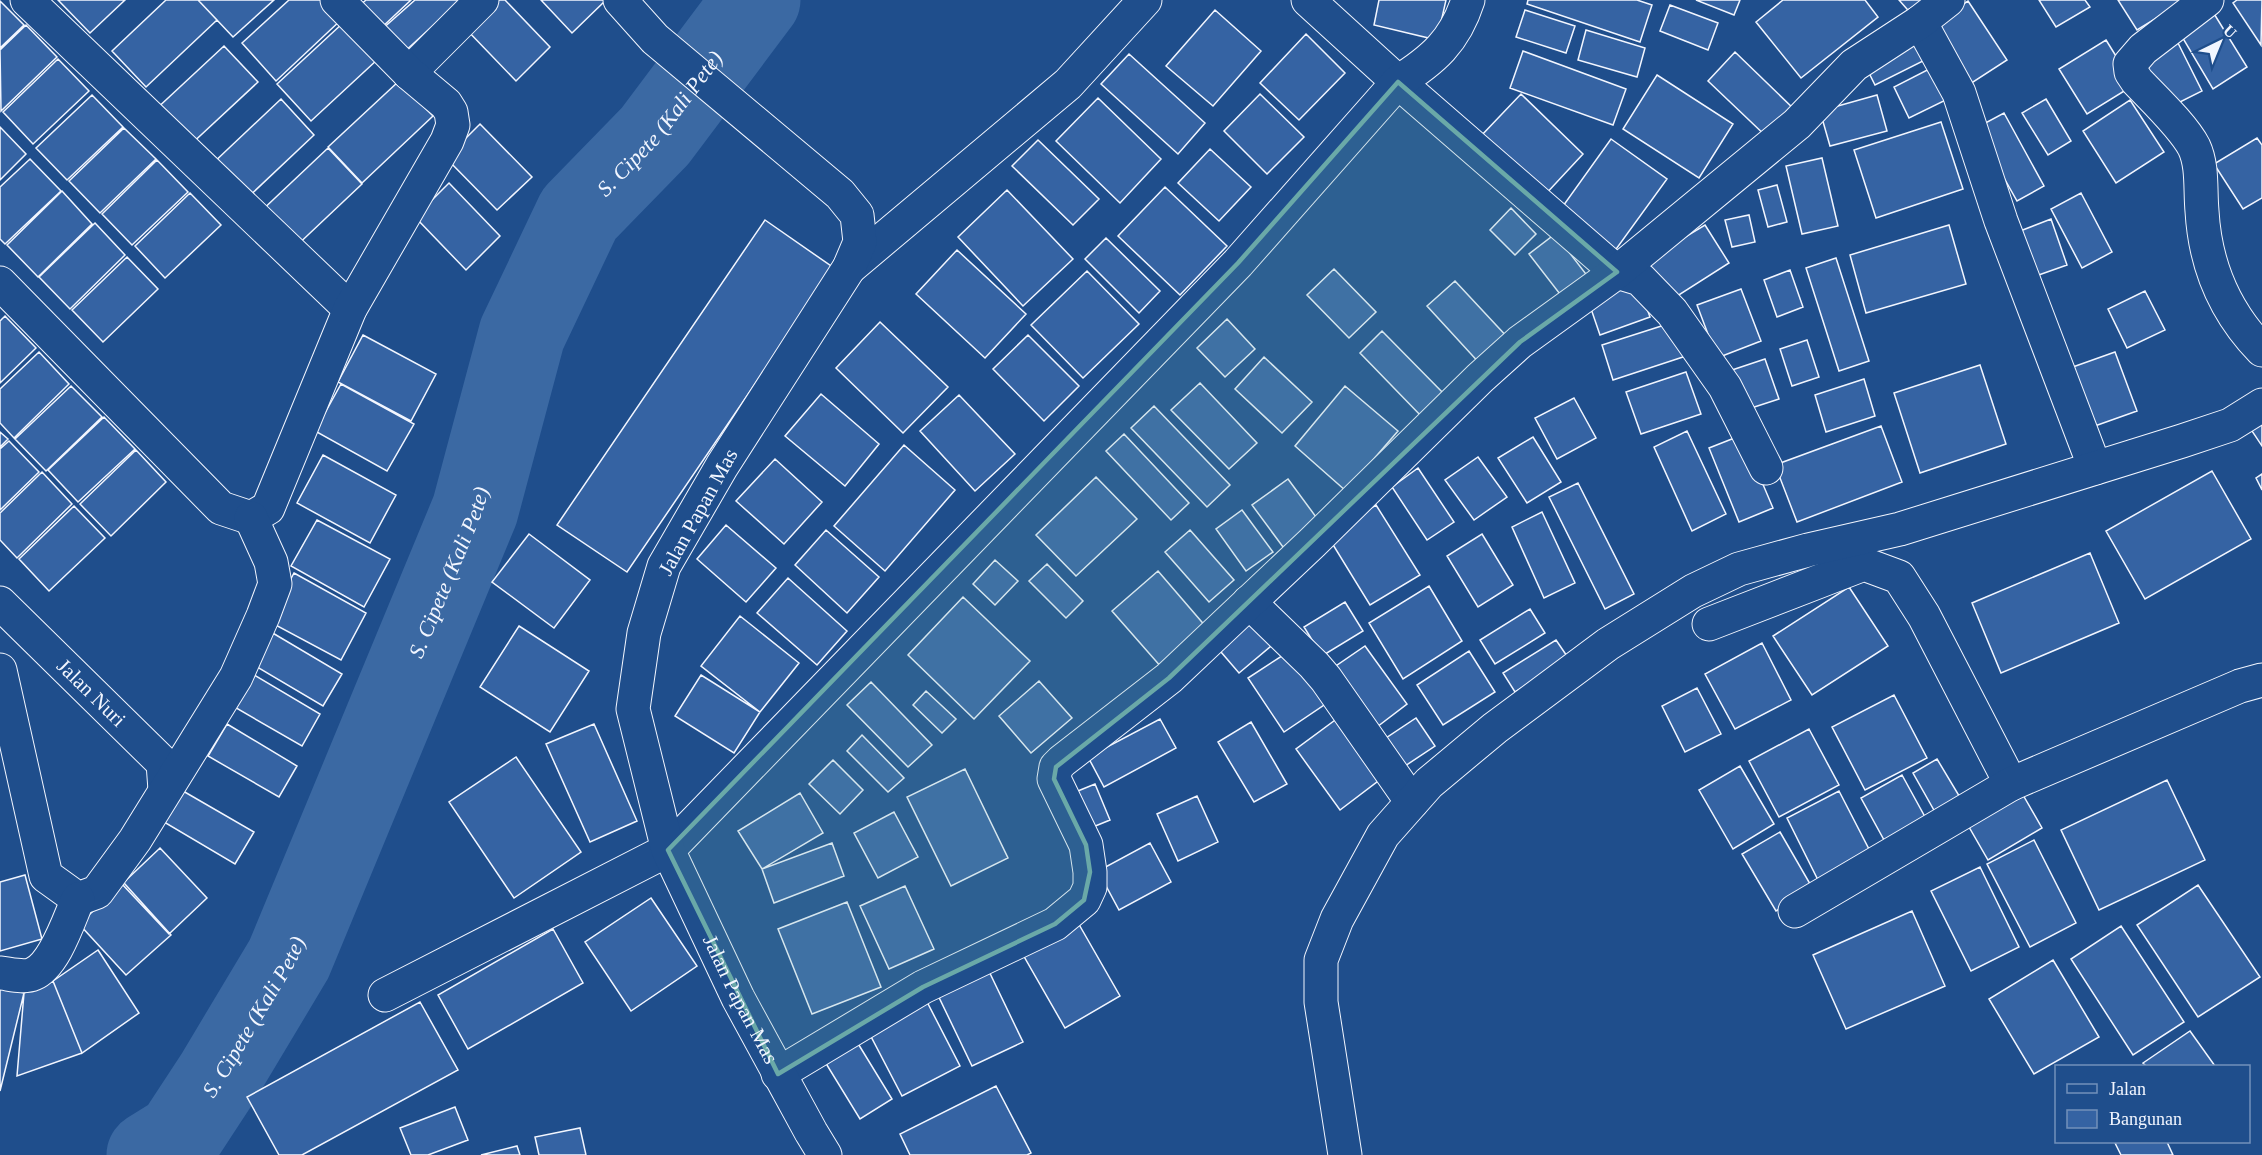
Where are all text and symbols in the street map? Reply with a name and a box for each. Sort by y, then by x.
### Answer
north arrow [2190,12,2250,72]
text: U [2220,21,2240,42]
water label: S. Cipete (Kali Pete) [592,46,728,201]
street label: Jalan Papan Mas [653,444,743,580]
water label: S. Cipete (Kali Pete) [403,484,494,661]
street label: Jalan Nuri [52,654,131,732]
street label: Jalan Papan Mas [698,931,783,1068]
water label: S. Cipete (Kali Pete) [197,933,310,1102]
legend [2055,1065,2250,1143]
text: Jalan [2109,1079,2146,1099]
text: Bangunan [2109,1109,2182,1129]

